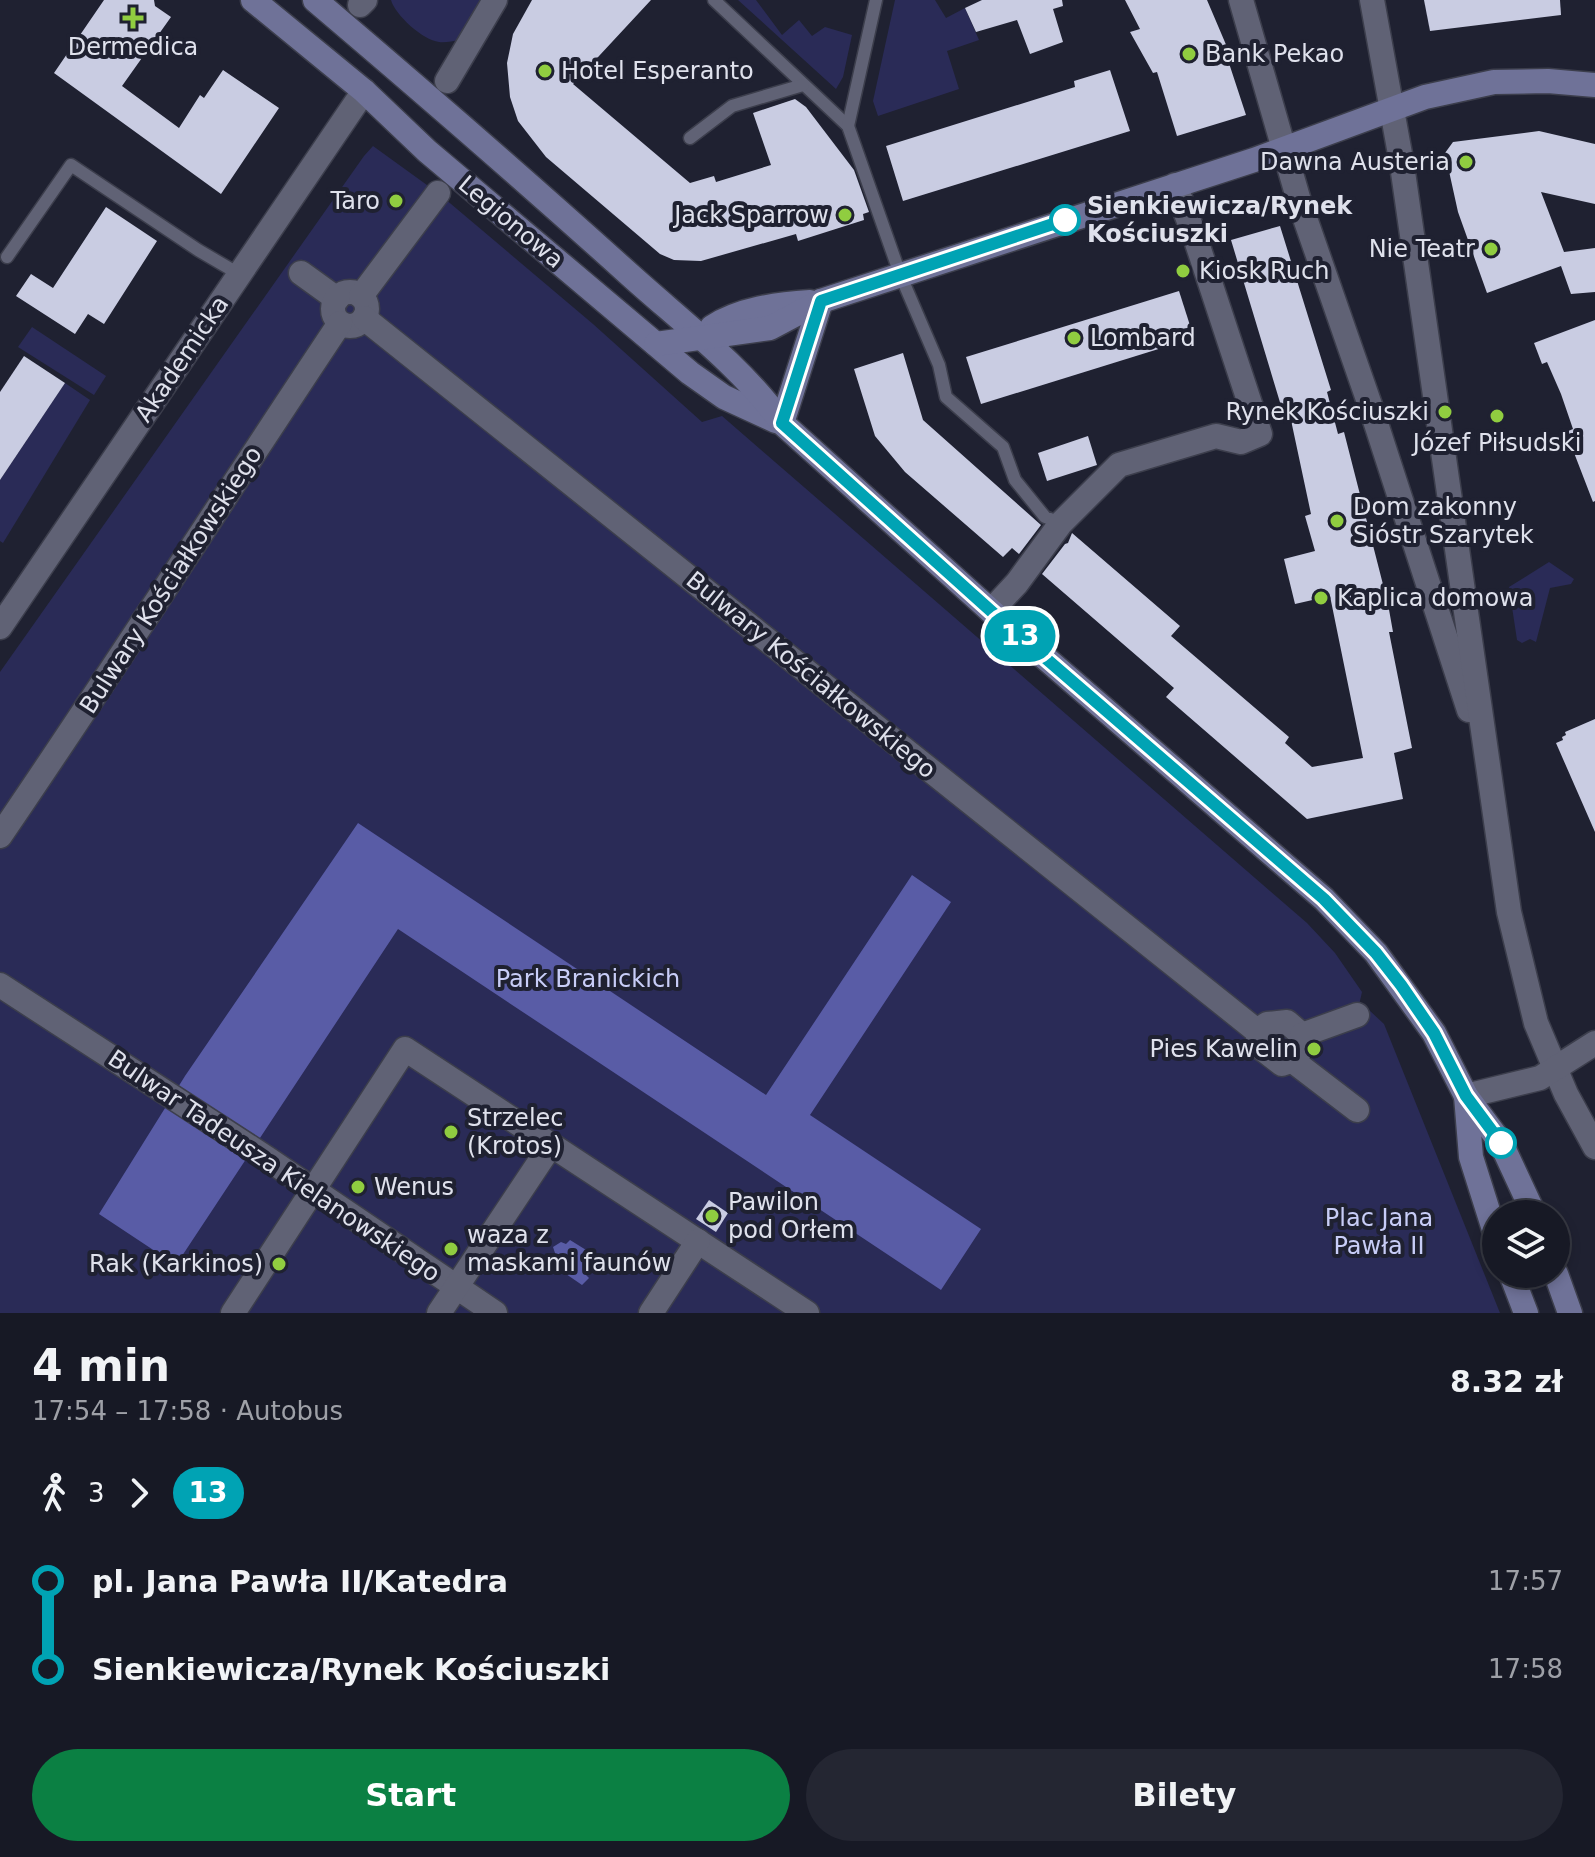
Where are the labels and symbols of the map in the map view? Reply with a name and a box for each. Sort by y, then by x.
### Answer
marker: Dermedica [122,7,144,29]
place label: Dermedica [68,33,198,61]
place label: Bank Pekao [1205,40,1344,68]
marker: Bank Pekao [1180,45,1198,63]
place label: Hotel Esperanto [561,57,754,85]
marker: Hotel Esperanto [536,62,554,80]
place label: Dawna Austeria [1260,148,1450,176]
marker: Dawna Austeria [1457,153,1475,171]
street label: Legionowa [453,170,569,274]
place label: Taro [330,187,380,215]
marker: Taro [387,192,405,210]
place label: Sienkiewicza/Rynek Kościuszki [1087,192,1353,248]
place label: Jack Sparrow [672,201,829,229]
marker: Sienkiewicza/Rynek Kościuszki [1050,205,1080,235]
marker: Jack Sparrow [836,206,854,224]
place label: Nie Teatr [1369,235,1475,263]
marker: Nie Teatr [1482,240,1500,258]
place label: Kiosk Ruch [1199,257,1329,285]
marker: Kiosk Ruch [1174,262,1192,280]
street label: Akademicka [130,291,234,427]
place label: Lombard [1090,324,1196,352]
marker: Lombard [1065,329,1083,347]
place label: Rynek Kościuszki [1225,398,1429,426]
marker: Rynek Kościuszki [1436,403,1454,421]
marker: Józef Piłsudski [1488,407,1506,425]
place label: Józef Piłsudski [1411,429,1581,457]
street label: Bulwary Kościałkowskiego [74,441,268,719]
place label: Dom zakonny Sióstr Szarytek [1353,493,1534,549]
marker: Dom zakonny Sióstr Szarytek [1328,512,1346,530]
street label: Bulwary Kościałkowskiego [681,566,941,784]
place label: Kaplica domowa [1337,584,1533,612]
marker: Kaplica domowa [1312,589,1330,607]
line badge: 13 [984,610,1056,662]
park label: Park Branickich [496,965,680,993]
place label: Pies Kawelin [1150,1035,1298,1063]
marker: Pies Kawelin [1305,1040,1323,1058]
street label: Bulwar Tadeusza Kielanowskiego [103,1044,445,1288]
place label: Strzelec (Krotos) [467,1104,564,1160]
marker: Strzelec (Krotos) [442,1123,460,1141]
unlabelled marker [1486,1128,1516,1158]
place label: Wenus [374,1173,454,1201]
marker: Wenus [349,1178,367,1196]
place label: Pawilon pod Orłem [728,1188,855,1244]
park label: Plac Jana Pawła II [1325,1204,1433,1260]
marker: Pawilon pod Orłem [703,1207,721,1225]
place label: waza z maskami faunów [467,1221,671,1277]
marker: waza z maskami faunów [442,1240,460,1258]
place label: Rak (Karkinos) [89,1250,263,1278]
marker: Rak (Karkinos) [270,1255,288,1273]

